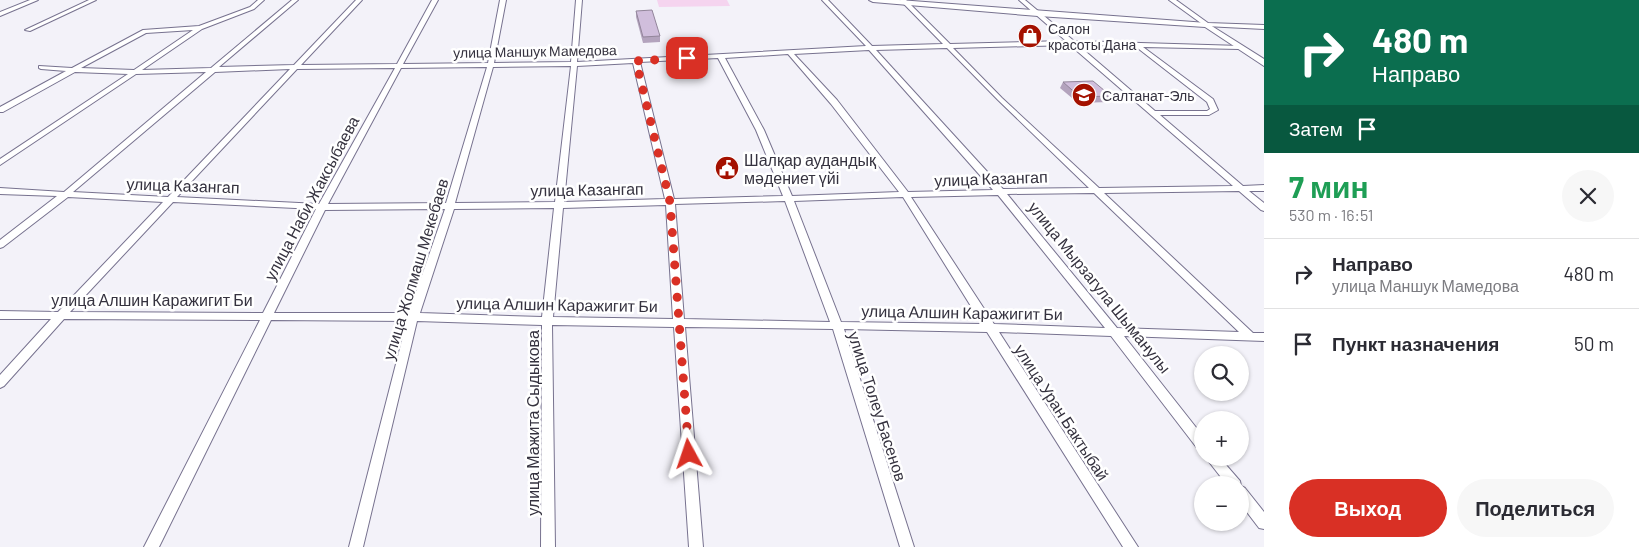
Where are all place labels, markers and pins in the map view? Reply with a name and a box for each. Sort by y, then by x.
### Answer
place label: Салон красоты Дана [1048,20,1137,53]
shop icon: Салон красоты Дана [1017,23,1043,49]
pin [666,37,708,79]
school or university icon: Салтанат-Эль [1071,82,1097,108]
place label: Салтанат-Эль [1102,87,1194,104]
place label: Шалқар аудандық мәдениет үйі [744,150,877,187]
public building icon: Шалқар аудандық мәдениет үйі [714,155,740,181]

